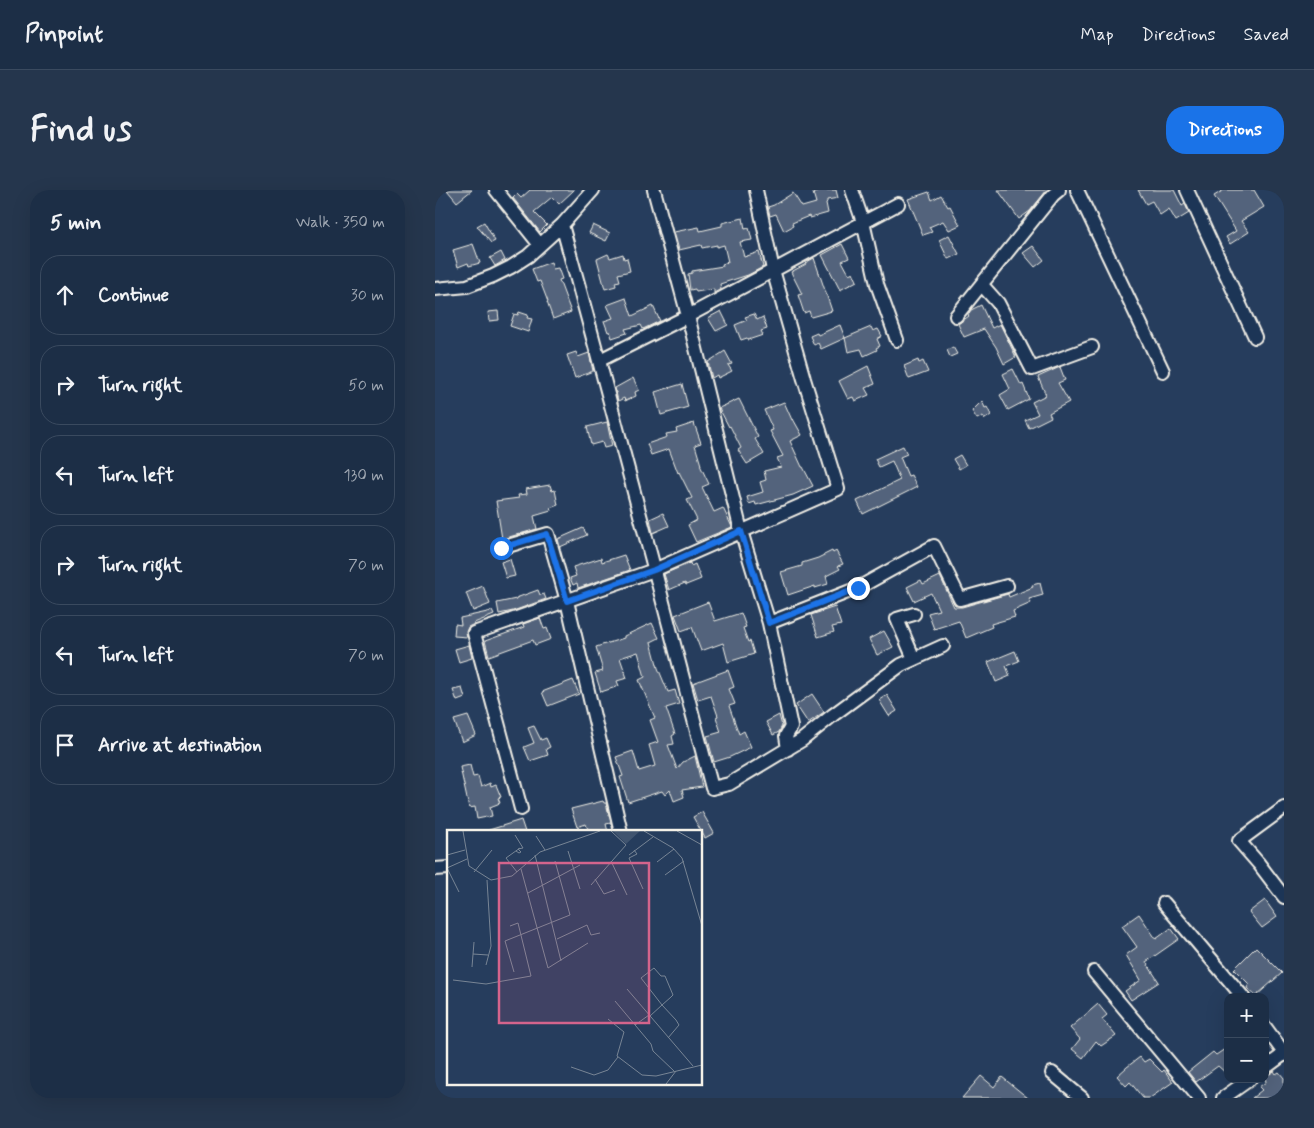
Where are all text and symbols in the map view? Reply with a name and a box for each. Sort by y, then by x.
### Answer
text: Pinpoint [25,19,103,50]
text: Map [1081,23,1114,47]
text: Directions [1142,23,1216,47]
text: Saved [1244,23,1289,47]
button: Directions [1166,106,1284,154]
text: Find us [30,107,132,153]
text: 5 min [50,209,102,237]
text: Walk · 350 m [296,212,385,233]
icon: ahead [51,281,79,309]
text: Continue [98,283,169,308]
text: 30 m [351,285,384,306]
icon: right [51,371,79,399]
text: Turn right [98,373,182,398]
text: 50 m [348,375,384,396]
icon: left [51,461,79,489]
text: Turn left [98,463,174,488]
text: 130 m [343,465,384,486]
route start [490,537,513,560]
icon: right [51,551,79,579]
text: Turn right [98,553,182,578]
text: 70 m [348,555,384,576]
route end [847,577,870,600]
icon: left [51,641,79,669]
text: Turn left [98,643,174,668]
text: 70 m [348,645,384,666]
icon: arrive [51,731,79,759]
text: Arrive at destination [98,733,262,758]
inset map [447,830,703,1086]
map controls [1224,993,1269,1083]
button: + [1224,993,1269,1038]
button: − [1224,1038,1269,1083]

